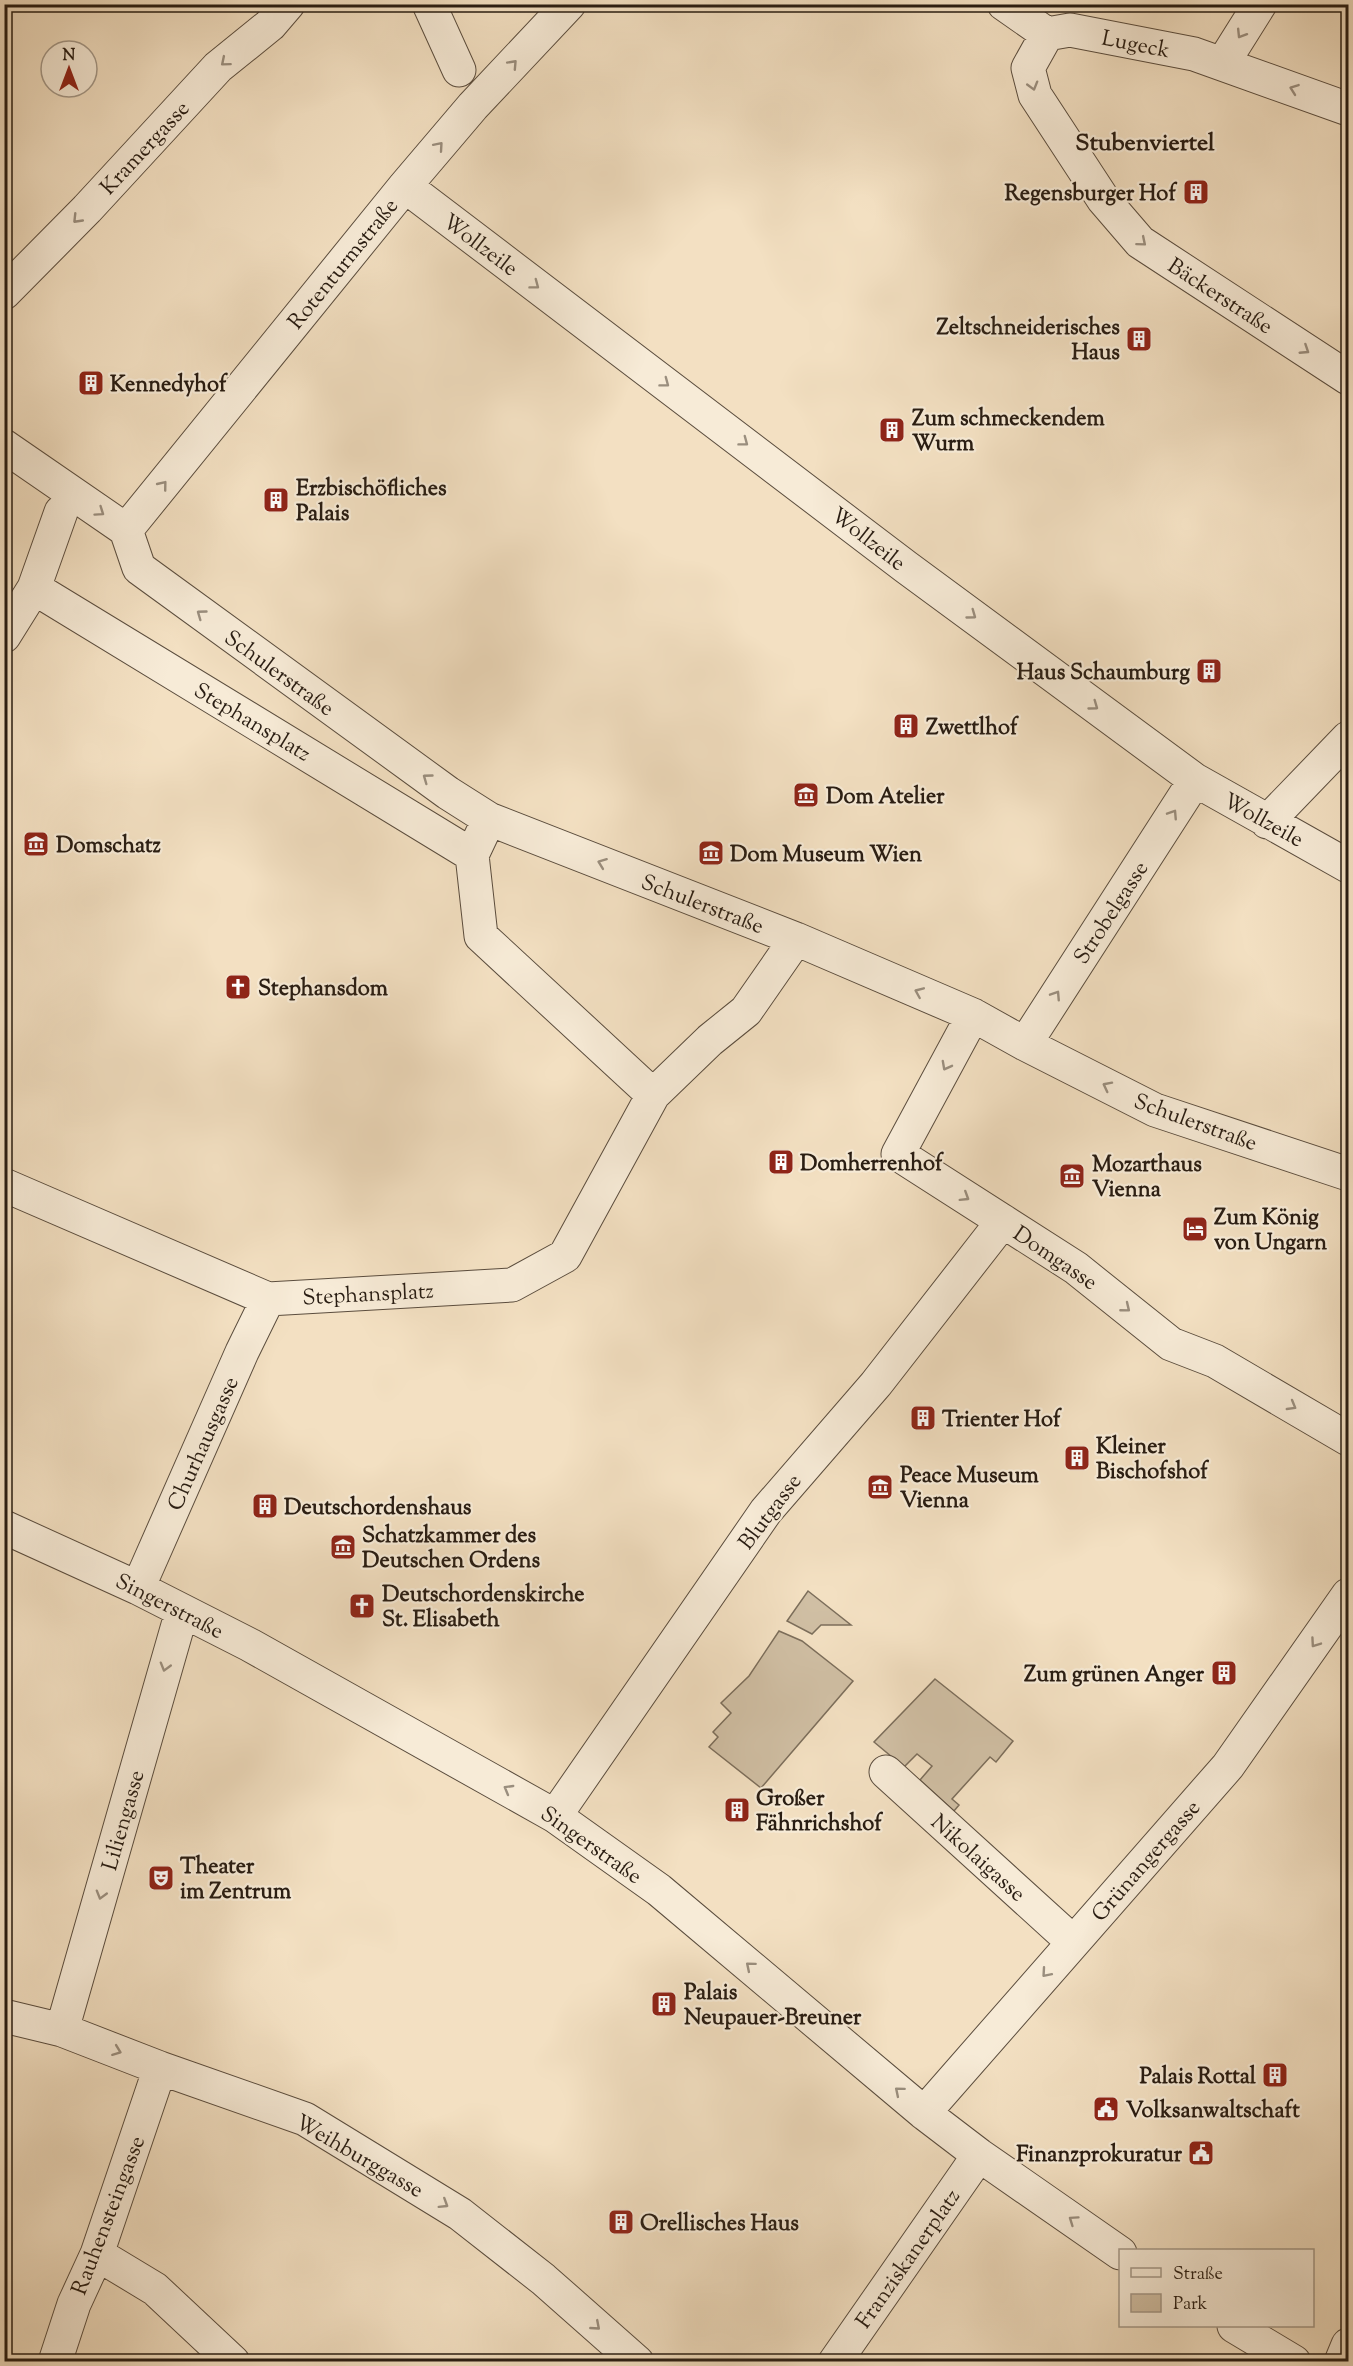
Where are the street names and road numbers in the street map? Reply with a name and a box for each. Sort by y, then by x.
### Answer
street label: Lugeck [1099,24,1172,68]
street label: Kramergasse [94,95,198,203]
street label: Rotenturmstraße [281,192,407,337]
street label: Wollzeile [435,207,524,285]
street label: Bäckerstraße [1160,251,1278,344]
street label: Wollzeile [823,501,911,580]
street label: Schulerstraße [217,624,340,725]
street label: Stephansplatz [187,676,316,771]
street label: Wollzeile [1217,786,1309,857]
street label: Strobelgasse [1067,856,1158,972]
street label: Schulerstraße [636,868,768,944]
street label: Schulerstraße [1129,1087,1261,1161]
street label: Domgasse [1006,1219,1103,1300]
street label: Stephansplatz [302,1277,435,1315]
street label: Churhausgasse [161,1372,249,1516]
street label: Blutgasse [732,1468,811,1558]
street label: Singerstraße [109,1567,228,1649]
street label: Liliengasse [95,1767,154,1875]
street label: Grünangergasse [1085,1794,1209,1930]
street label: Singerstraße [533,1800,648,1893]
street label: Nikolaigasse [922,1808,1032,1911]
street label: Weihburggasse [288,2108,429,2207]
street label: Rauhensteingasse [65,2132,155,2300]
street label: Franziskanerplatz [849,2183,970,2336]

